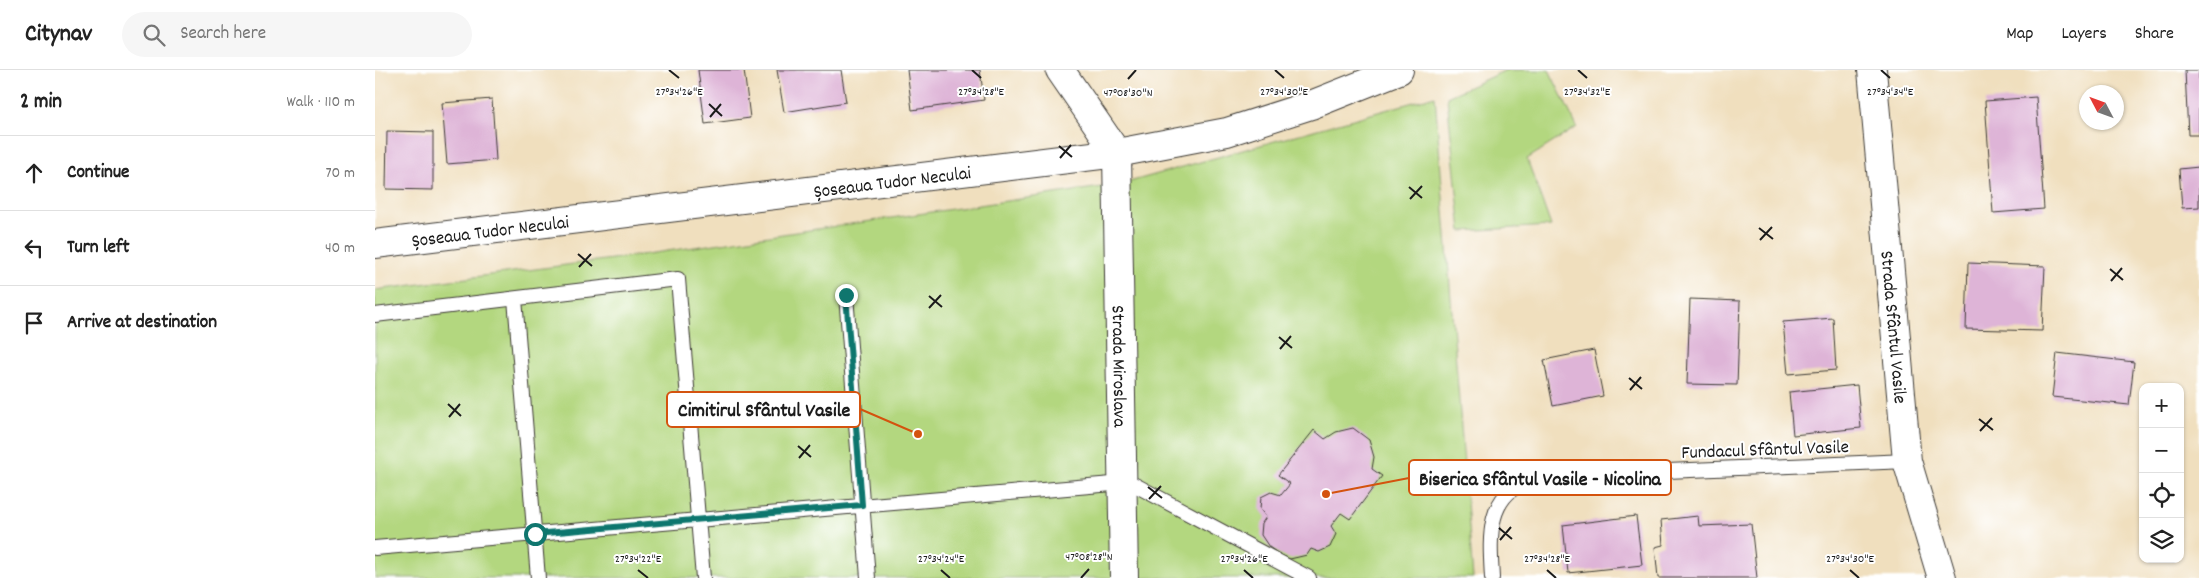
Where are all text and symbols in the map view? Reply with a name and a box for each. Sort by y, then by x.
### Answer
search box [122,12,472,57]
text: Citynav [25,18,92,52]
icon: search [140,21,168,49]
text: Search here [180,21,266,48]
text: Map [2006,22,2033,47]
text: Layers [2061,22,2107,47]
text: Share [2135,22,2174,47]
text: 27°34'26"E [655,84,703,101]
text: 27°34'28"E [958,84,1005,101]
text: 27°34'30"E [1260,84,1309,101]
text: 27°34'32"E [1564,84,1611,101]
text: 27°34'34"E [1867,84,1914,101]
text: 47°08'30"N [1103,85,1153,102]
north arrow [2079,85,2124,130]
text: 2 min [20,88,62,118]
text: Walk · 110 m [287,91,355,114]
icon: ahead [20,159,48,187]
text: Continue [67,160,129,187]
street label: Șoseaua Tudor Neculai [812,161,973,207]
text: 70 m [325,162,355,185]
street label: Șoseaua Tudor Neculai [410,210,571,256]
icon: left [20,234,48,262]
text: Turn left [67,235,130,262]
text: 40 m [325,237,355,260]
street label: Strada Sfântul Vasile [1871,250,1912,405]
route end [835,284,858,307]
street label: Strada Miroslava [1103,305,1132,429]
icon: arrive [20,309,48,337]
text: Arrive at destination [67,310,217,337]
map controls [2139,383,2184,563]
button: + [2139,383,2184,428]
callout: Cimitirul Sfântul Vasile [667,392,860,427]
text: Cimitirul Sfântul Vasile [678,398,850,426]
button: − [2139,428,2184,473]
street label: Fundacul Sfântul Vasile [1681,435,1849,468]
callout: Biserica Sfântul Vasile - Nicolina [1409,460,1671,495]
text: Biserica Sfântul Vasile - Nicolina [1419,467,1662,495]
button: locate [2139,473,2184,518]
button: layers [2139,518,2184,563]
route start [524,523,547,546]
text: 47°08'28"N [1065,549,1113,566]
text: 27°34'22"E [615,551,662,568]
text: 27°34'24"E [918,551,965,568]
text: 27°34'26"E [1220,551,1268,568]
text: 27°34'28"E [1524,551,1571,568]
text: 27°34'30"E [1826,551,1875,568]

